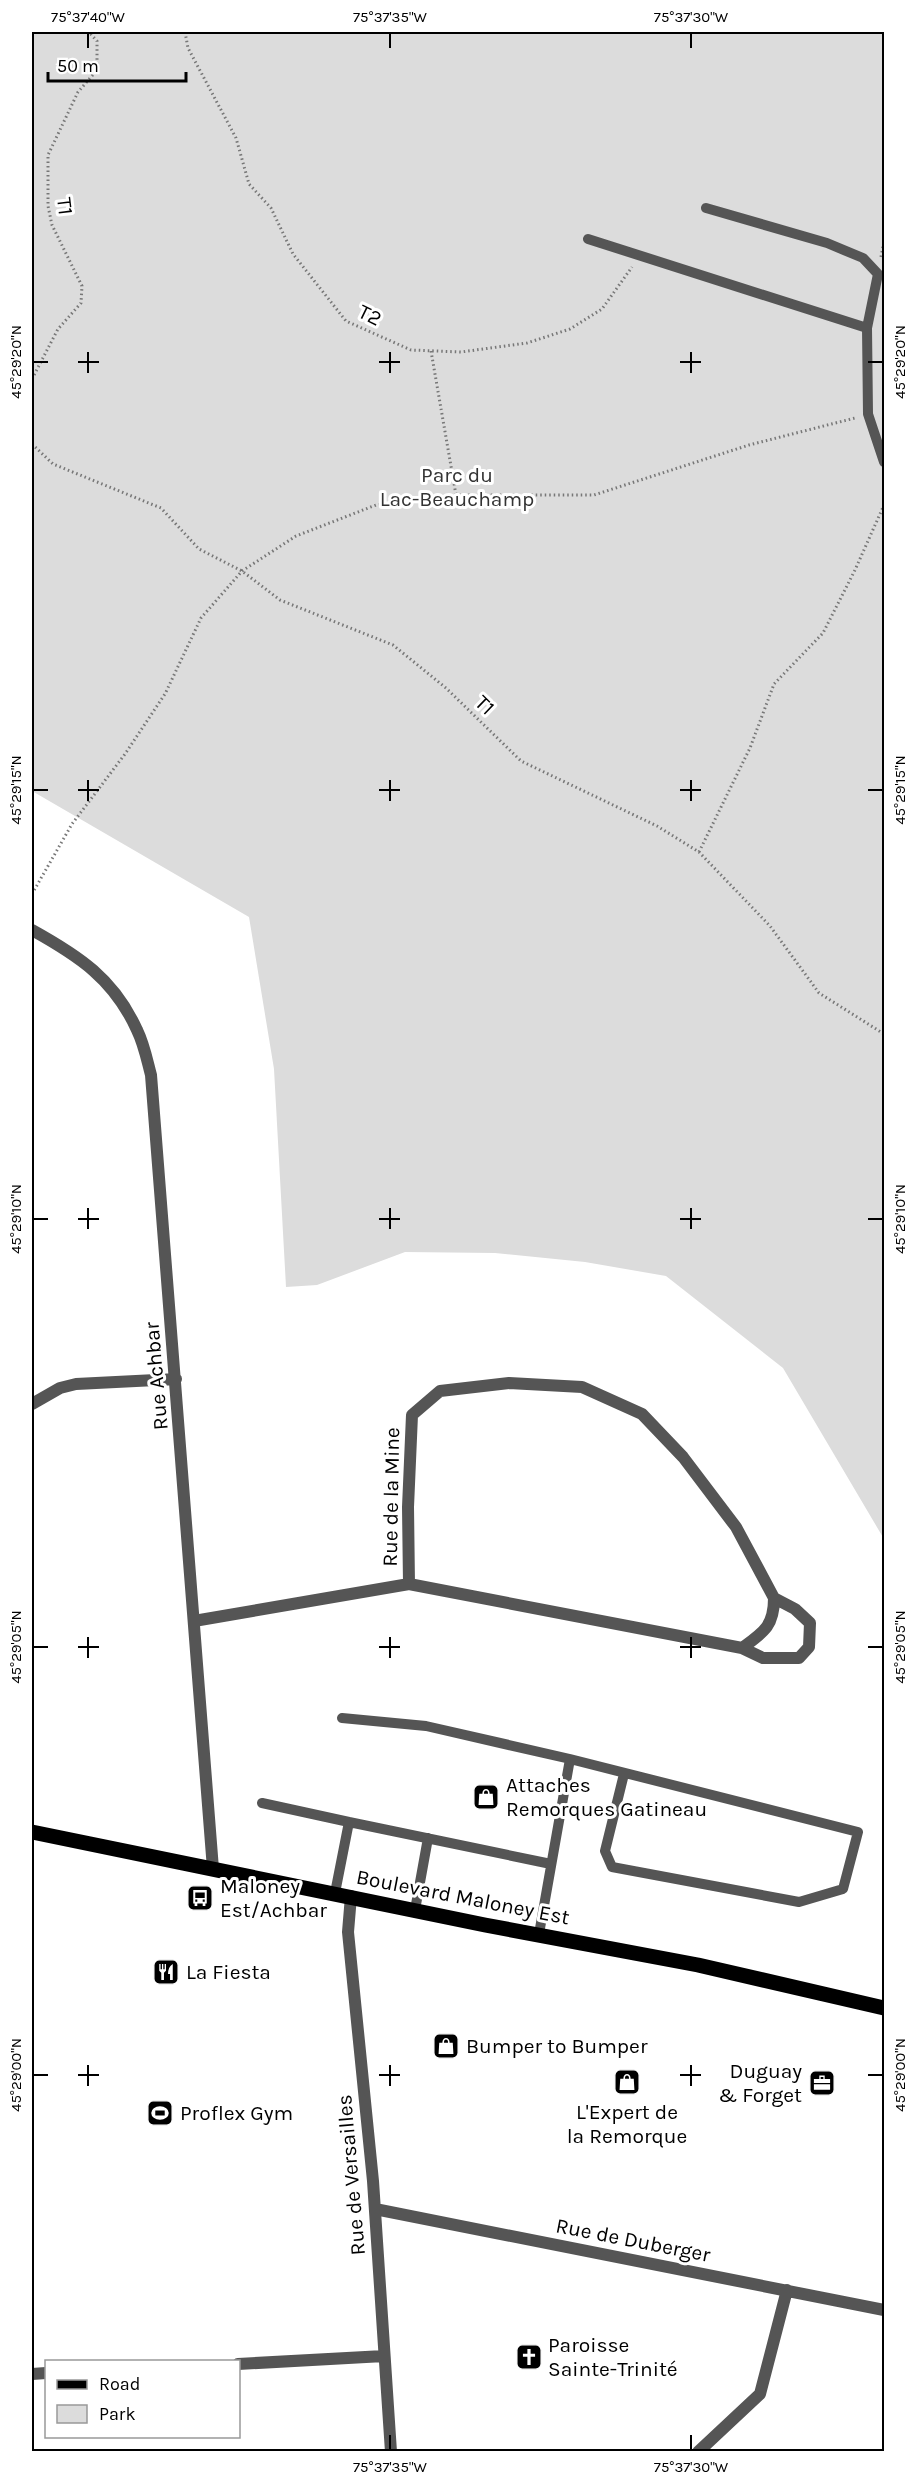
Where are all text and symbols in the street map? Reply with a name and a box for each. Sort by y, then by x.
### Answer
text: 75°37'40"W [51,8,125,26]
text: 75°37'35"W [353,8,428,26]
text: 75°37'30"W [654,8,729,26]
scale bar [48,45,186,83]
text: 50 m [57,55,99,77]
street label: T1 [52,196,78,216]
street label: T2 [355,299,385,331]
text: 45°29'20"N [7,325,25,399]
text: 45°29'20"N [891,325,909,399]
park label: Parc du Lac-Beauchamp [380,463,534,511]
street label: T1 [470,690,500,720]
text: 45°29'15"N [7,755,25,825]
text: 45°29'15"N [891,755,909,825]
text: 45°29'10"N [7,1184,25,1254]
text: 45°29'10"N [891,1184,909,1254]
street label: Rue Achbar [139,1321,173,1431]
street label: Rue de la Mine [378,1427,404,1567]
text: 45°29'05"N [7,1610,25,1684]
text: 45°29'05"N [891,1610,909,1684]
place label: Attaches Remorques Gatineau [506,1773,707,1821]
shop icon: Attaches Remorques Gatineau [471,1782,501,1812]
street label: Boulevard Maloney Est [354,1865,572,1929]
place label: Maloney Est/Achbar [220,1874,327,1922]
bus stop icon: Maloney Est/Achbar [185,1883,215,1913]
restaurant icon: La Fiesta [151,1957,181,1987]
place label: La Fiesta [186,1960,271,1984]
shop icon: Bumper to Bumper [431,2031,461,2061]
place label: Bumper to Bumper [466,2034,648,2058]
text: 45°29'00"N [7,2038,25,2112]
text: 45°29'00"N [891,2038,909,2112]
place label: Duguay & Forget [718,2059,802,2107]
shop icon: L'Expert de la Remorque [612,2067,642,2097]
office icon: Duguay & Forget [807,2068,837,2098]
street label: Rue de Versailles [332,2094,370,2256]
sports icon: Proflex Gym [145,2098,175,2128]
place label: L'Expert de la Remorque [567,2100,687,2148]
place label: Proflex Gym [180,2101,293,2125]
street label: Rue de Duberger [554,2213,713,2267]
place label: Paroisse Sainte-Trinité [548,2333,678,2381]
church icon: Paroisse Sainte-Trinité [514,2342,544,2372]
legend [45,2360,240,2438]
text: Road [99,2373,140,2395]
text: Park [99,2403,136,2425]
text: 75°37'35"W [353,2458,428,2476]
text: 75°37'30"W [654,2458,729,2476]

